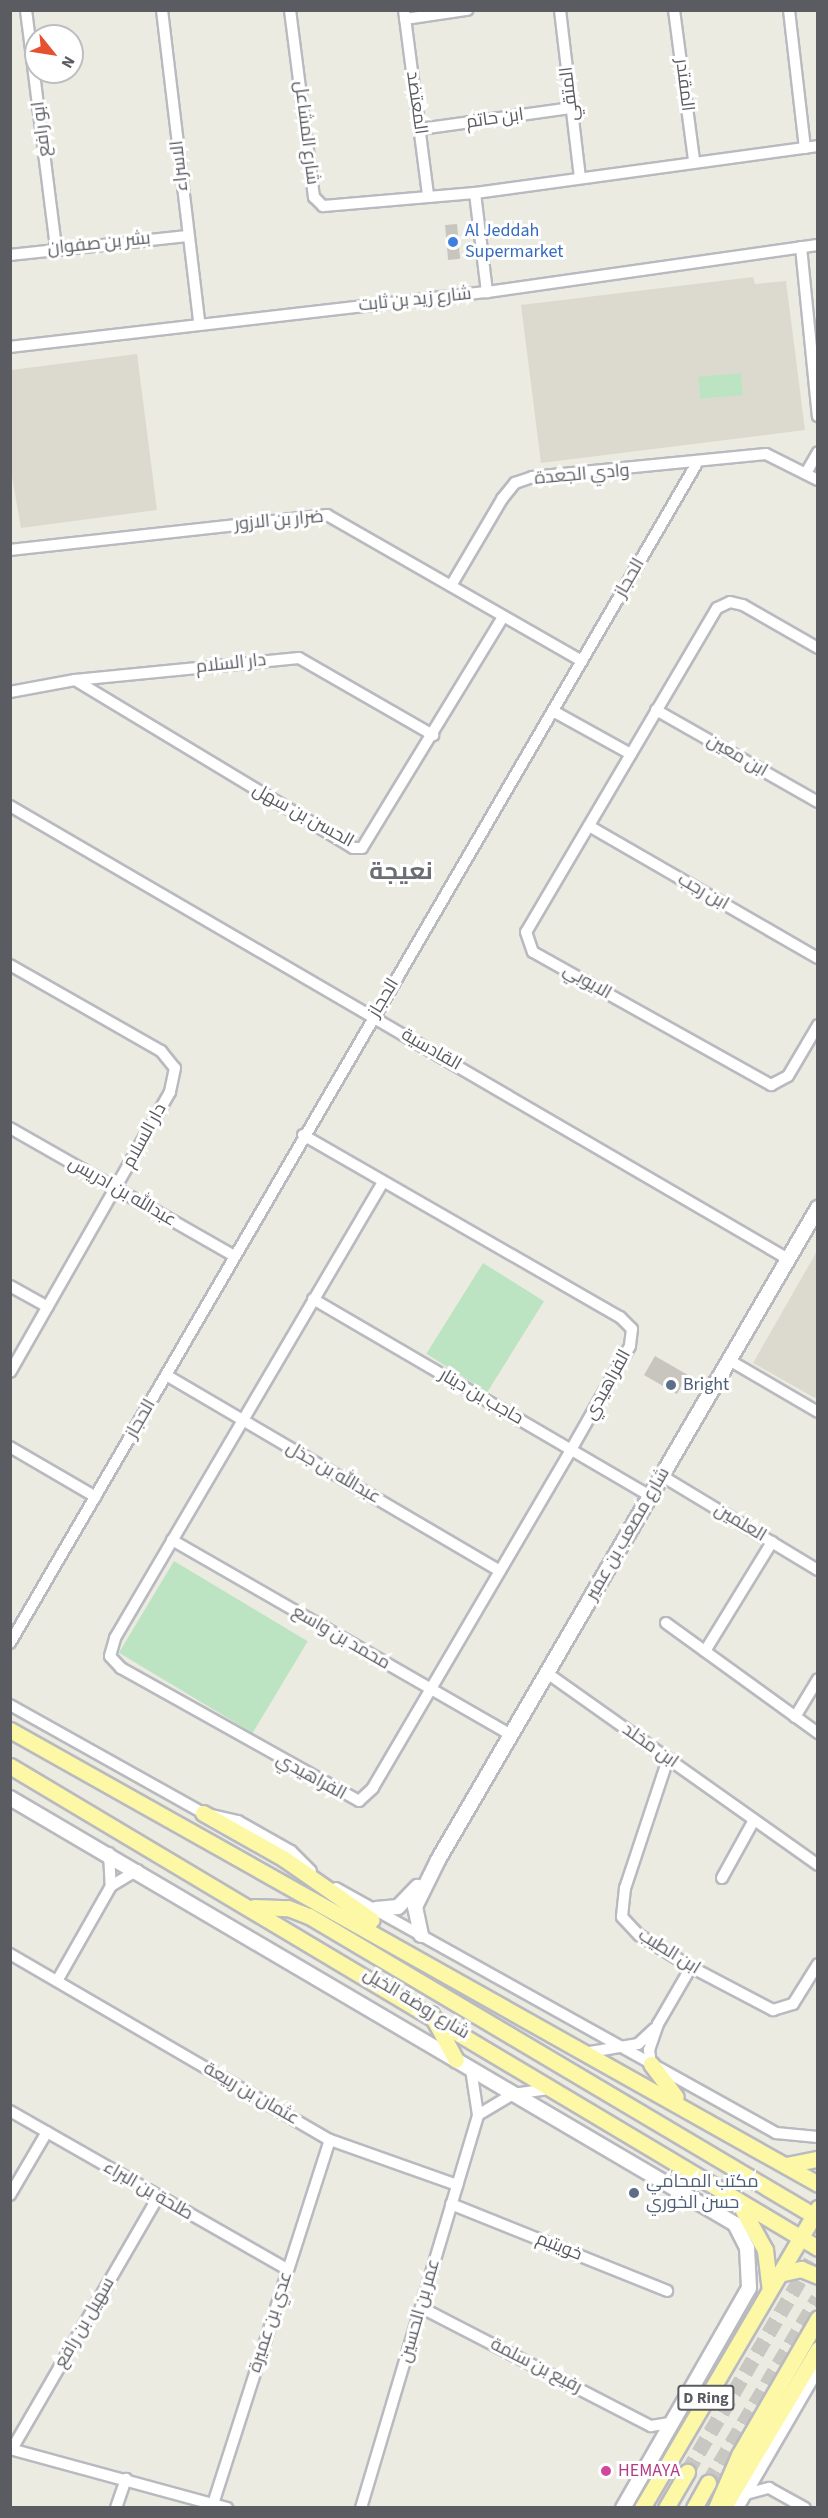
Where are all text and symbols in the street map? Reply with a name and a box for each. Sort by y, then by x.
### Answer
north arrow [24,24,84,84]
text: N [56,52,80,72]
street label: المقتدر [670,57,698,113]
street label: المتقي [556,66,584,122]
street label: المعتضد [401,70,431,136]
street label: شارع المشاعل [289,80,323,186]
street label: ابو رافع [28,100,56,158]
street label: ابن حاتم [465,104,525,134]
street label: الاسراء [167,139,193,193]
place label: Al Jeddah Supermarket [465,221,563,264]
street label: بشر بن صفوان [46,228,152,260]
marker: Al Jeddah Supermarket [446,235,460,249]
street label: شارع زيد بن ثابت [358,283,472,317]
street label: وادي الجعدة [534,460,630,490]
street label: ضرار بن الازور [234,506,324,536]
street label: الحجاز [610,555,650,601]
street label: دار السلام [195,650,267,678]
street label: ابن معين [703,730,771,782]
street label: الحسن بن سهل [249,779,357,853]
district label: نعيجة [369,858,433,886]
street label: ابن رجب [674,869,732,915]
street label: الايوبي [559,960,615,1004]
street label: الحجاز [364,975,404,1021]
street label: القادسية [397,1024,465,1076]
street label: دار السلام [118,1100,172,1172]
street label: عبدالله بن ادريس [64,1152,180,1232]
street label: الفراهيدي [580,1346,636,1424]
street label: حاجب بن دينار [435,1364,527,1430]
place label: Bright [683,1374,729,1396]
marker: Bright [664,1378,678,1392]
street label: الحجاز [121,1396,161,1442]
street label: عبدالله بن جذل [282,1437,384,1509]
street label: شارع مصعب بن عمير [581,1464,675,1604]
street label: العلمين [710,1499,770,1547]
street label: محمد بن واسع [288,1601,394,1675]
street label: ابن مخلد [618,1719,682,1773]
street label: الفراهيدي [272,1749,350,1805]
street label: ابن الطيب [634,1925,704,1979]
street label: شارع روضة الخيل [359,1964,473,2044]
street label: عثمان بن ربيعة [199,2058,303,2130]
street label: طلحة بن البراء [99,2157,197,2225]
place label: مكتب المحامي حسن الخوري [646,2172,759,2214]
marker: مكتب المحامي حسن الخوري [627,2186,641,2200]
street label: خويتيم [533,2228,585,2266]
street label: عمر بن الحسين [395,2257,445,2365]
street label: عدي بن عميرة [245,2269,297,2375]
street label: سهيل بن رافع [50,2274,120,2372]
street label: رفيع بن سلمة [487,2334,585,2398]
road number: D Ring [676,2385,736,2411]
place label: HEMAYA [618,2460,680,2482]
marker: HEMAYA [599,2464,613,2478]

